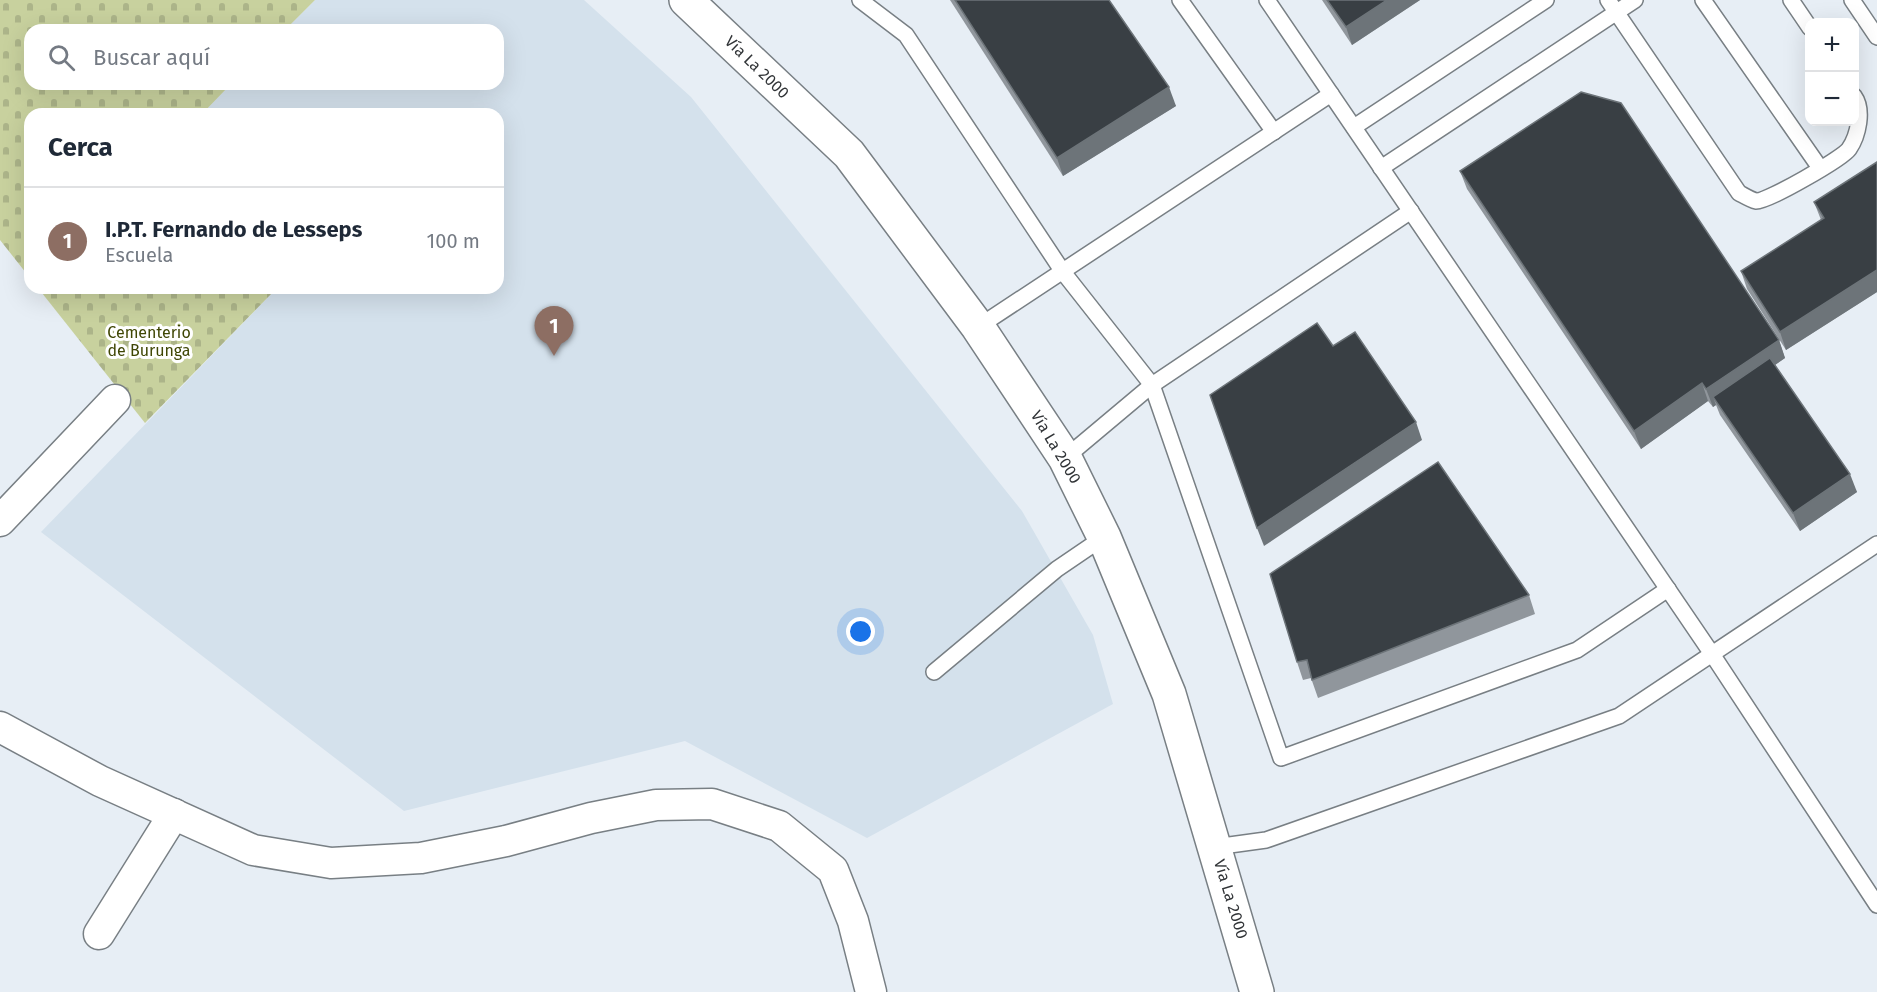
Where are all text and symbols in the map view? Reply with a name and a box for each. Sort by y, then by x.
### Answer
map controls [1805,18,1859,126]
button: + [1805,18,1859,72]
search box [24,24,504,90]
street label: Vía La 2000 [721,32,793,102]
icon: search [45,41,78,74]
text: Buscar aquí [93,44,210,71]
button: − [1805,72,1859,126]
text: Cerca [48,132,113,163]
text: I.P.T. Fernando de Lesseps [105,216,362,243]
text: 1 [63,229,72,253]
text: 100 m [427,229,480,253]
text: Escuela [105,243,173,267]
pin: 1 [534,306,574,356]
park label: Cementerio de Burunga [107,323,191,360]
street label: Vía La 2000 [1027,407,1085,487]
your location [846,617,875,646]
street label: Vía La 2000 [1210,857,1252,941]

